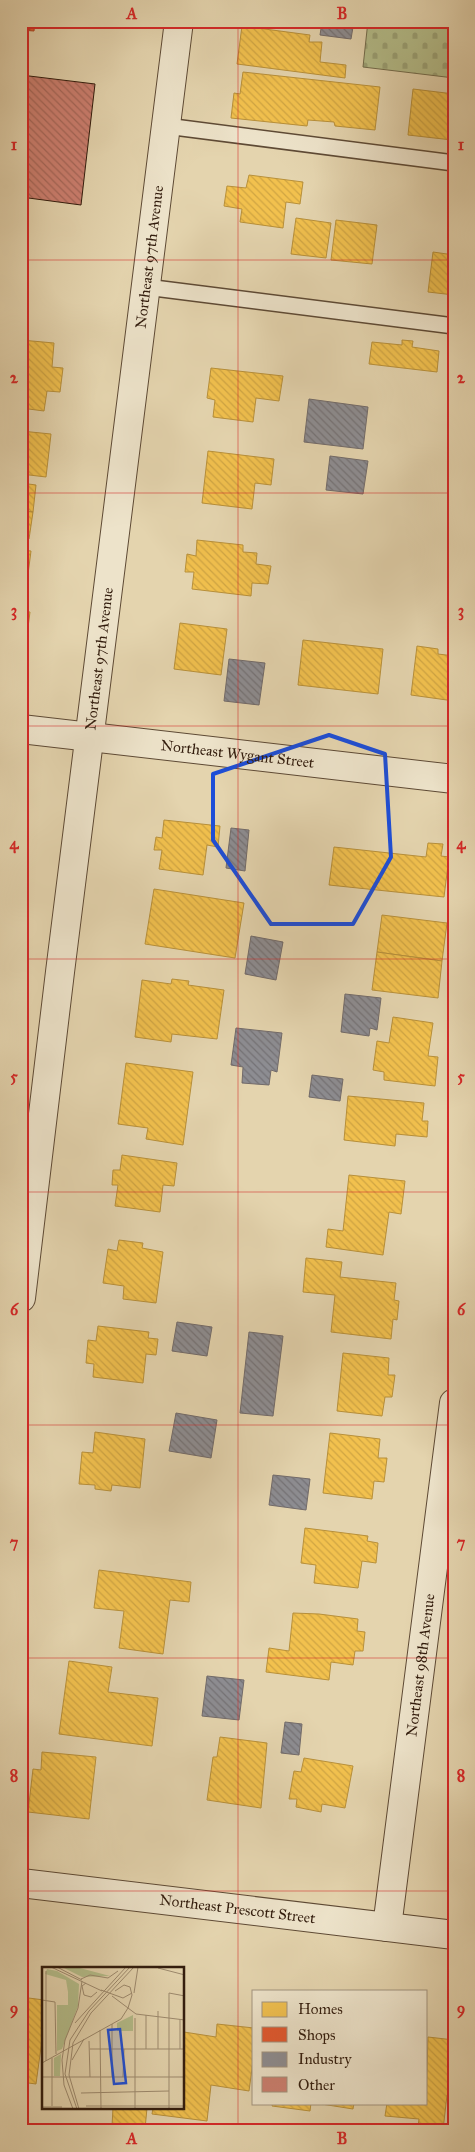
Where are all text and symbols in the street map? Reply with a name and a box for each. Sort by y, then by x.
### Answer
text: A [126,4,138,23]
text: B [337,4,347,23]
text: 1 [11,135,18,154]
text: 1 [458,135,465,154]
street label: Northeast 97th Avenue [132,184,167,329]
text: 2 [10,368,19,387]
text: 2 [457,368,466,387]
street label: Northeast 97th Avenue [81,586,117,731]
text: 3 [11,601,17,621]
text: 3 [458,601,464,621]
street label: Northeast Wygant Street [160,736,316,772]
text: 4 [10,834,20,854]
text: 4 [457,834,467,854]
text: 5 [10,1067,18,1086]
text: 5 [457,1067,465,1086]
text: 6 [10,1300,19,1319]
text: 6 [457,1300,466,1319]
text: 7 [10,1533,19,1552]
text: 7 [457,1533,466,1552]
street label: Northeast 98th Avenue [402,1593,439,1738]
text: 8 [10,1766,18,1785]
text: 8 [457,1766,465,1785]
street label: Northeast Prescott Street [158,1891,317,1927]
inset map [42,1967,185,2110]
legend [252,1990,428,2104]
text: 9 [10,1999,18,2019]
text: 9 [457,1999,465,2019]
text: Homes [298,2000,343,2018]
text: Shops [298,2026,336,2044]
text: Industry [298,2050,352,2068]
text: Other [298,2076,335,2094]
text: A [126,2129,138,2148]
text: B [337,2129,347,2148]

